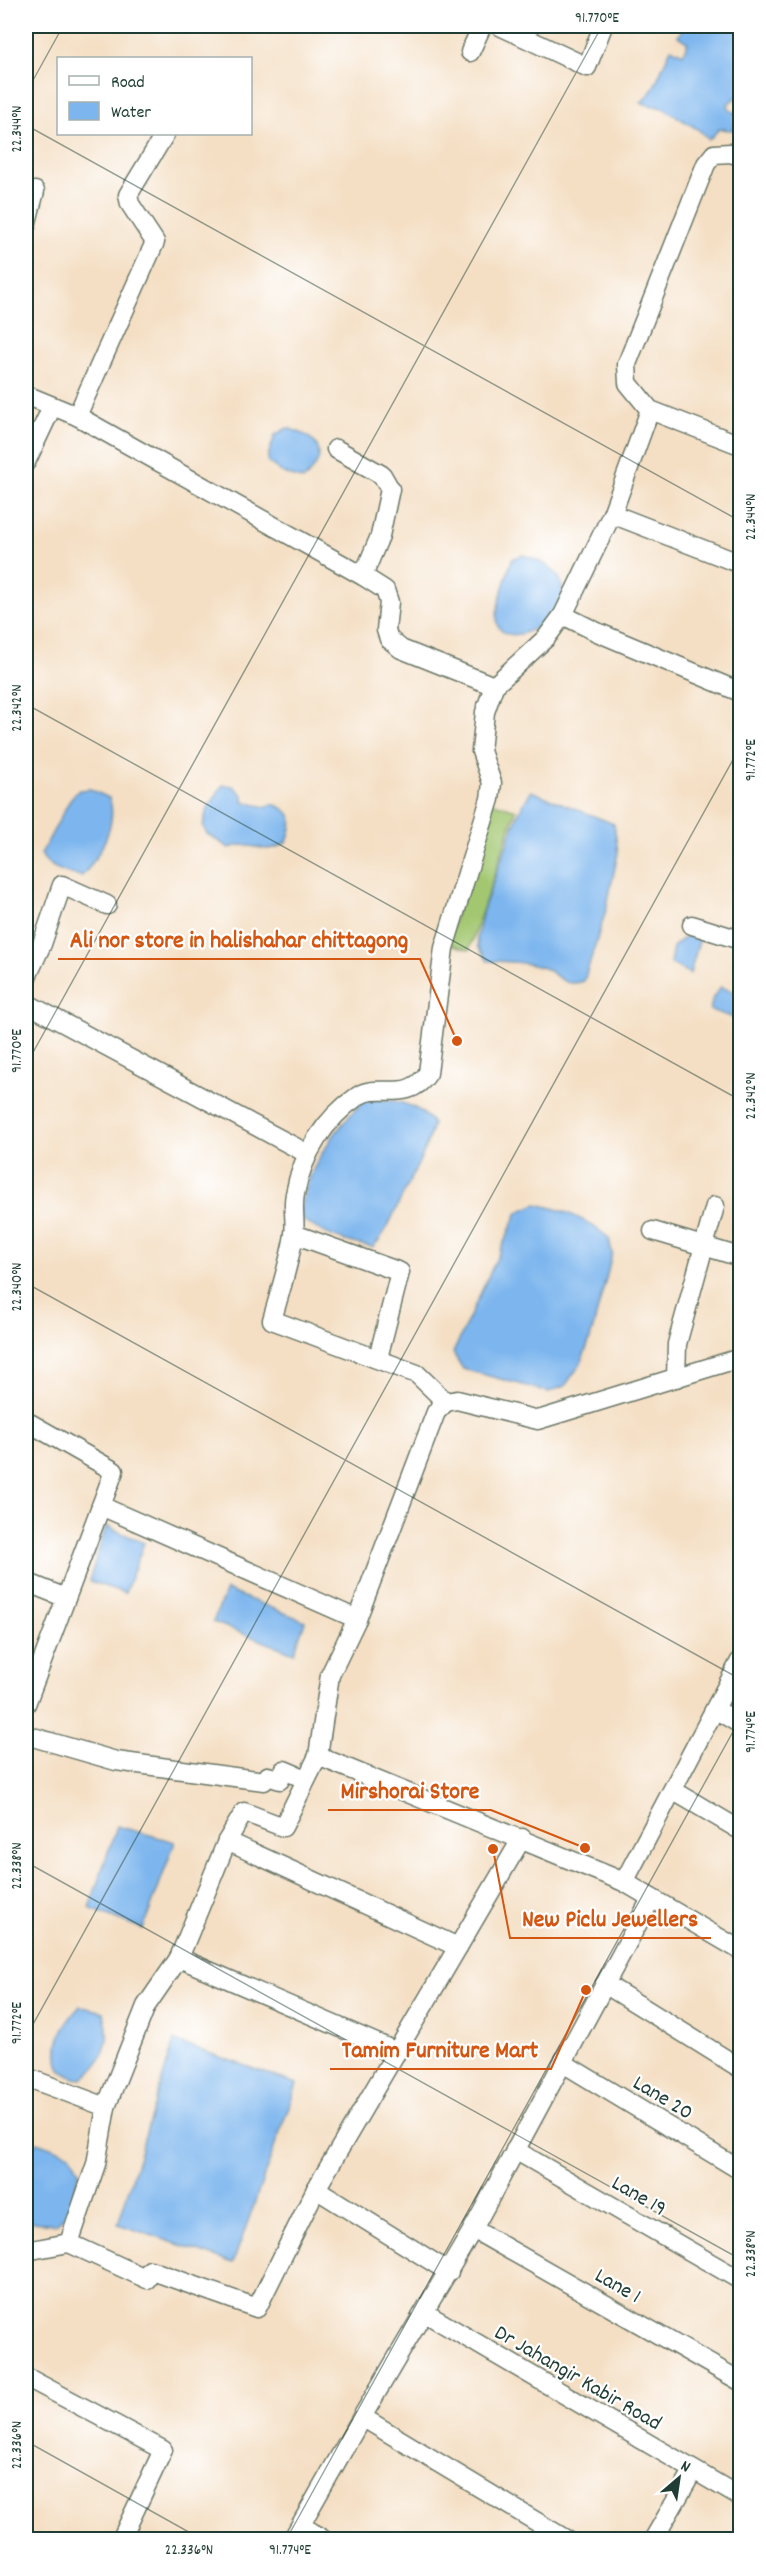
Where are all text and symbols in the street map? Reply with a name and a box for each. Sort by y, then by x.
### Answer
text: 91.770°E [575,8,619,30]
legend [57,57,252,135]
text: Road [111,71,145,96]
text: Water [111,101,151,126]
text: 22.344°N [7,106,29,152]
text: 22.344°N [741,494,763,540]
text: 22.342°N [7,684,29,732]
text: 91.772°E [741,739,763,781]
callout: Ali nor store in halishahar chittagong [58,917,420,959]
text: Ali nor store in halishahar chittagong [70,925,408,959]
text: 91.770°E [7,1029,29,1073]
text: 22.342°N [741,1072,763,1120]
text: 22.340°N [7,1263,29,1311]
text: 91.774°E [741,1711,763,1753]
callout: Mirshorai Store [328,1768,491,1810]
text: Mirshorai Store [341,1776,480,1810]
text: 22.338°N [7,1842,29,1890]
callout: New Piclu Jewellers [510,1896,711,1938]
text: New Piclu Jewellers [522,1904,698,1938]
text: 91.772°E [7,2002,29,2044]
callout: Tamim Furniture Mart [330,2027,551,2069]
text: Tamim Furniture Mart [342,2035,538,2069]
street label: Lane 20 [626,2069,698,2129]
street label: Lane 19 [605,2169,672,2225]
text: 22.338°N [741,2230,763,2278]
street label: Lane 1 [588,2261,646,2313]
street label: Dr Jahangir Kabir Road [488,2318,667,2440]
text: 22.336°N [7,2421,29,2469]
north arrow [649,2448,709,2508]
text: N [676,2455,694,2479]
text: 22.336°N [165,2540,213,2562]
text: 91.774°E [269,2540,311,2562]

